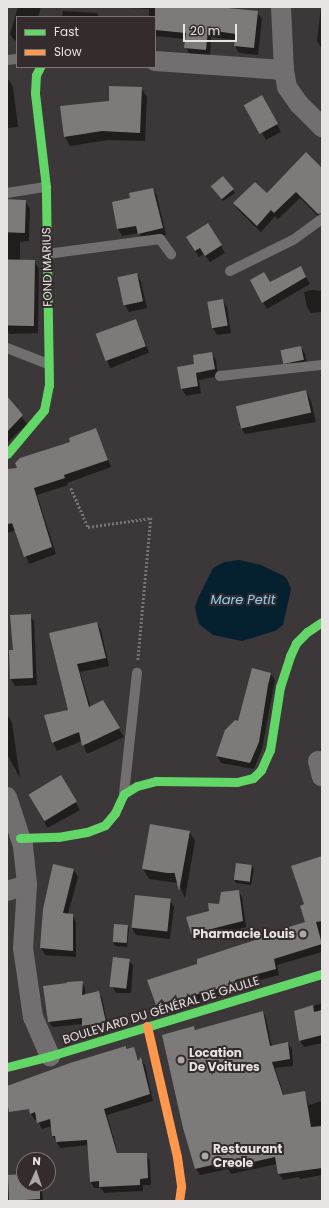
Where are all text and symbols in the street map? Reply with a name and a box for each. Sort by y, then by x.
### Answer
legend [16,16,156,68]
scale bar [185,16,239,42]
text: 20 m [190,22,220,39]
text: Fast [54,23,79,40]
text: Slow [54,43,82,60]
street label: FOND MARIUS [39,227,55,307]
water label: Mare Petit [210,592,276,608]
place label: Pharmacie Louis [193,927,295,941]
marker: Pharmacie Louis [298,929,308,939]
street label: BOULEVARD DU GÉNÉRAL DE GAULLE [61,973,261,1047]
place label: Location De Voitures [189,1046,260,1074]
marker: Location De Voitures [176,1055,186,1065]
place label: Restaurant Creole [213,1142,282,1170]
marker: Restaurant Creole [200,1151,210,1161]
north arrow [16,1152,56,1192]
text: N [32,1153,41,1169]

